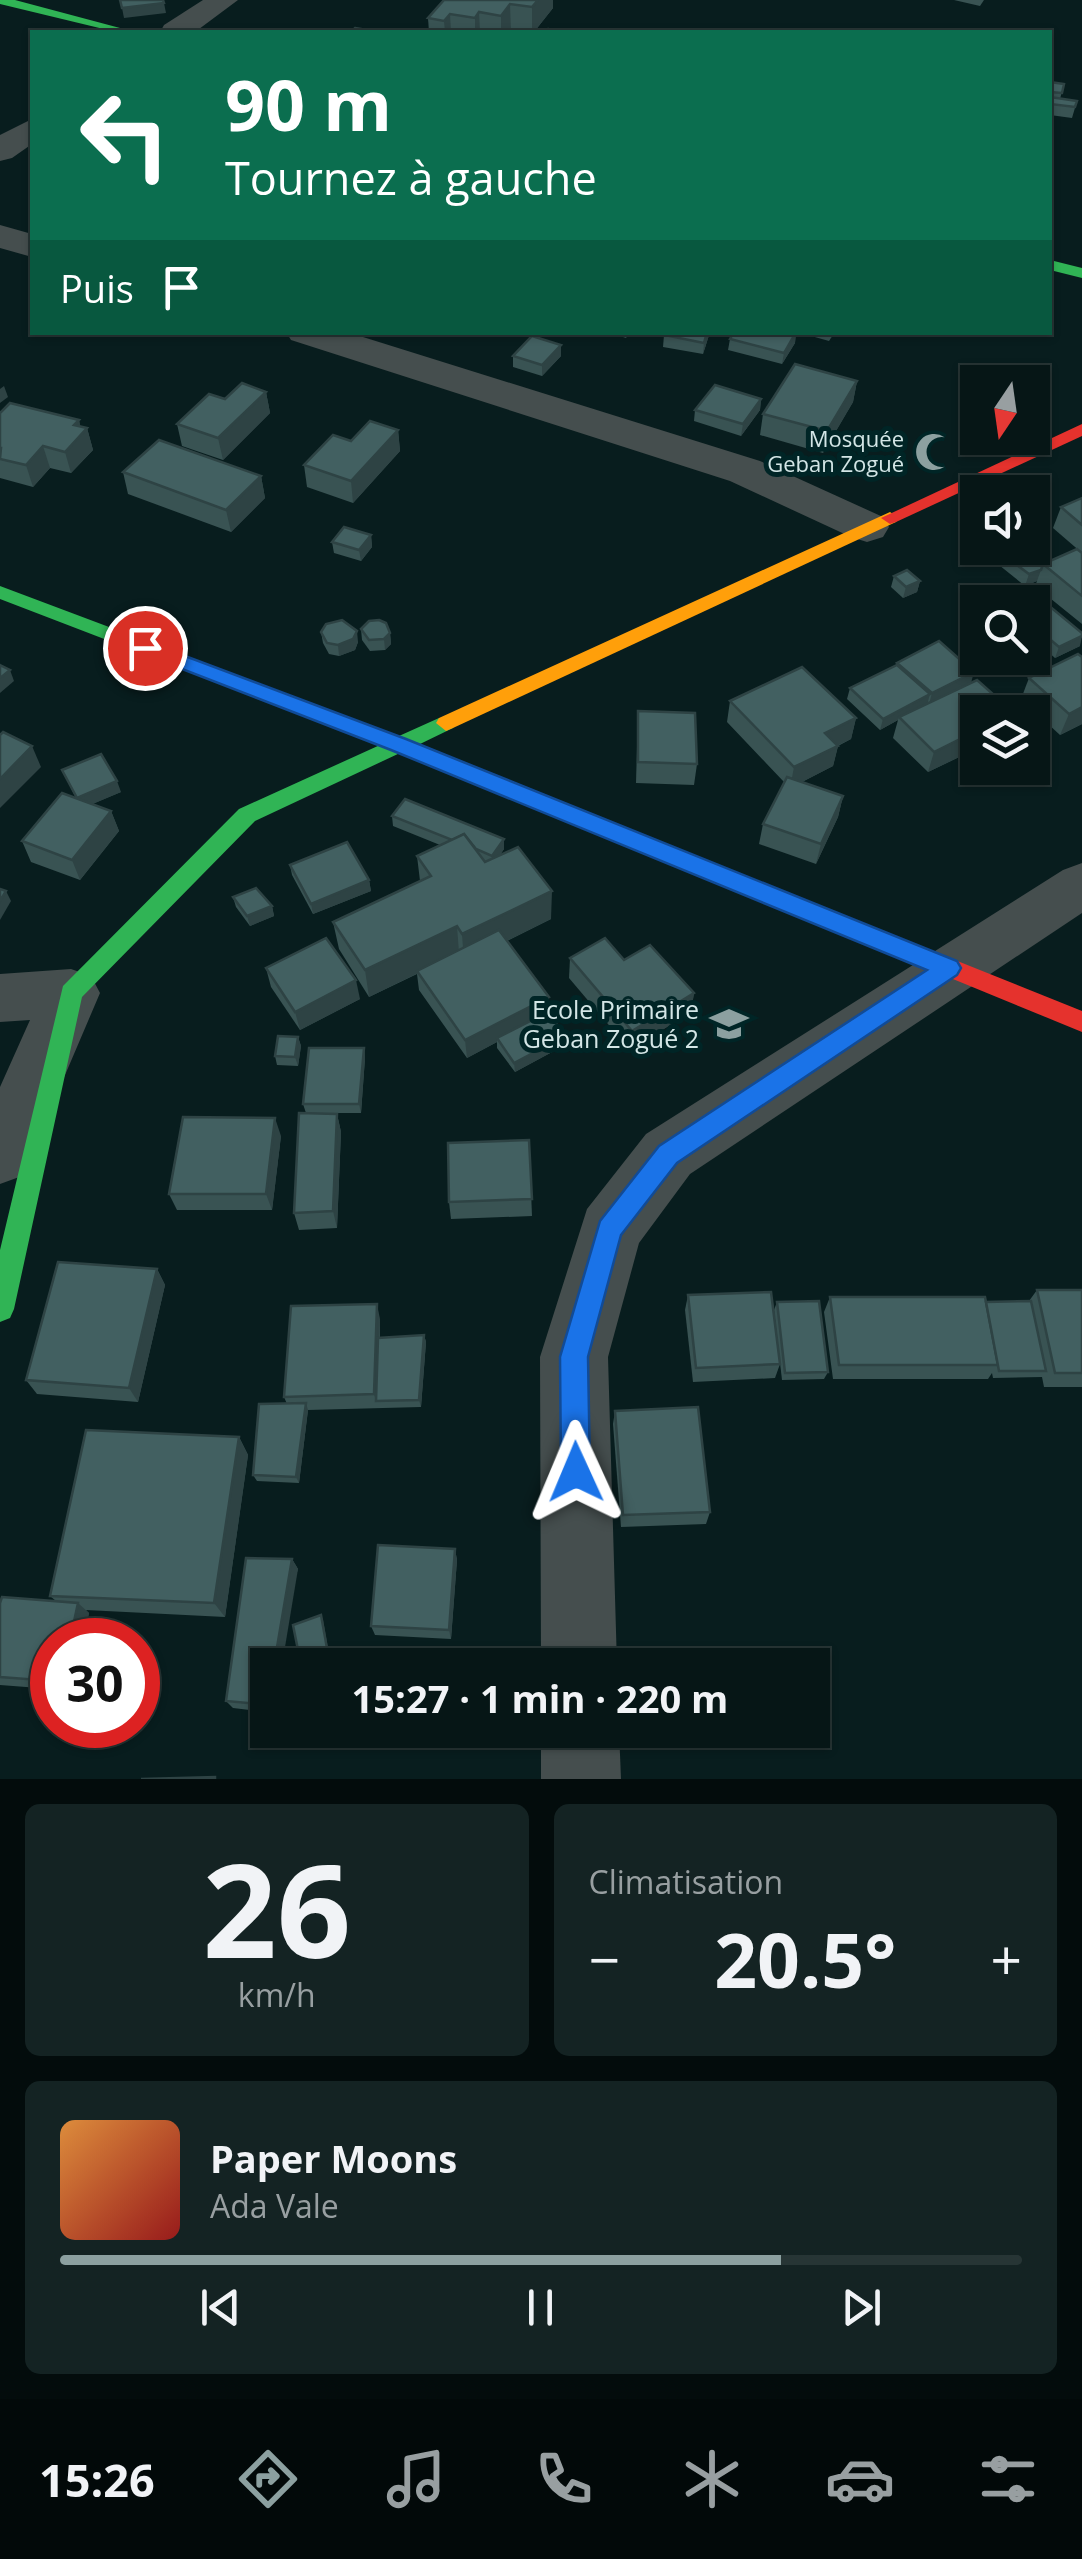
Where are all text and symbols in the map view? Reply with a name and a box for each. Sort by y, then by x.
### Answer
text: 90 m [225,56,392,152]
icon: left [60,70,190,200]
text: Tournez à gauche [225,147,597,208]
icon: arrive [154,260,209,315]
text: Puis [60,262,134,314]
north arrow [960,365,1050,455]
map controls [960,365,1050,785]
place label: Mosquée Geban Zogué [767,423,904,478]
mosque icon: Mosquée Geban Zogué [913,431,955,473]
button: sound [960,475,1050,565]
button: search [960,585,1050,675]
pin [103,606,188,691]
icon: arrive [118,621,173,676]
button: layers [960,695,1050,785]
place label: Ecole Primaire Geban Zogué 2 [523,992,699,1055]
school or university icon: Ecole Primaire Geban Zogué 2 [708,1003,750,1045]
position arrow [524,1420,628,1524]
speed limit sign: 30 [30,1618,160,1748]
text: 15:27 · 1 min · 220 m [352,1672,728,1724]
text: 26 [202,1819,351,1996]
text: Climatisation [589,1860,783,1903]
text: 20.5° [714,1908,896,2010]
text: − [589,1921,620,1996]
text: + [991,1921,1022,1996]
text: km/h [238,1973,316,2016]
text: Paper Moons [210,2132,457,2184]
text: Ada Vale [210,2184,339,2227]
icon: previous [193,2280,248,2335]
icon: pause [513,2280,568,2335]
icon: next [834,2280,889,2335]
icon: directions [233,2444,303,2514]
icon: music [381,2444,451,2514]
icon: phone [529,2444,599,2514]
icon: climate [677,2444,747,2514]
icon: car [825,2444,895,2514]
icon: filters [973,2444,1043,2514]
text: 15:26 [39,2449,155,2510]

